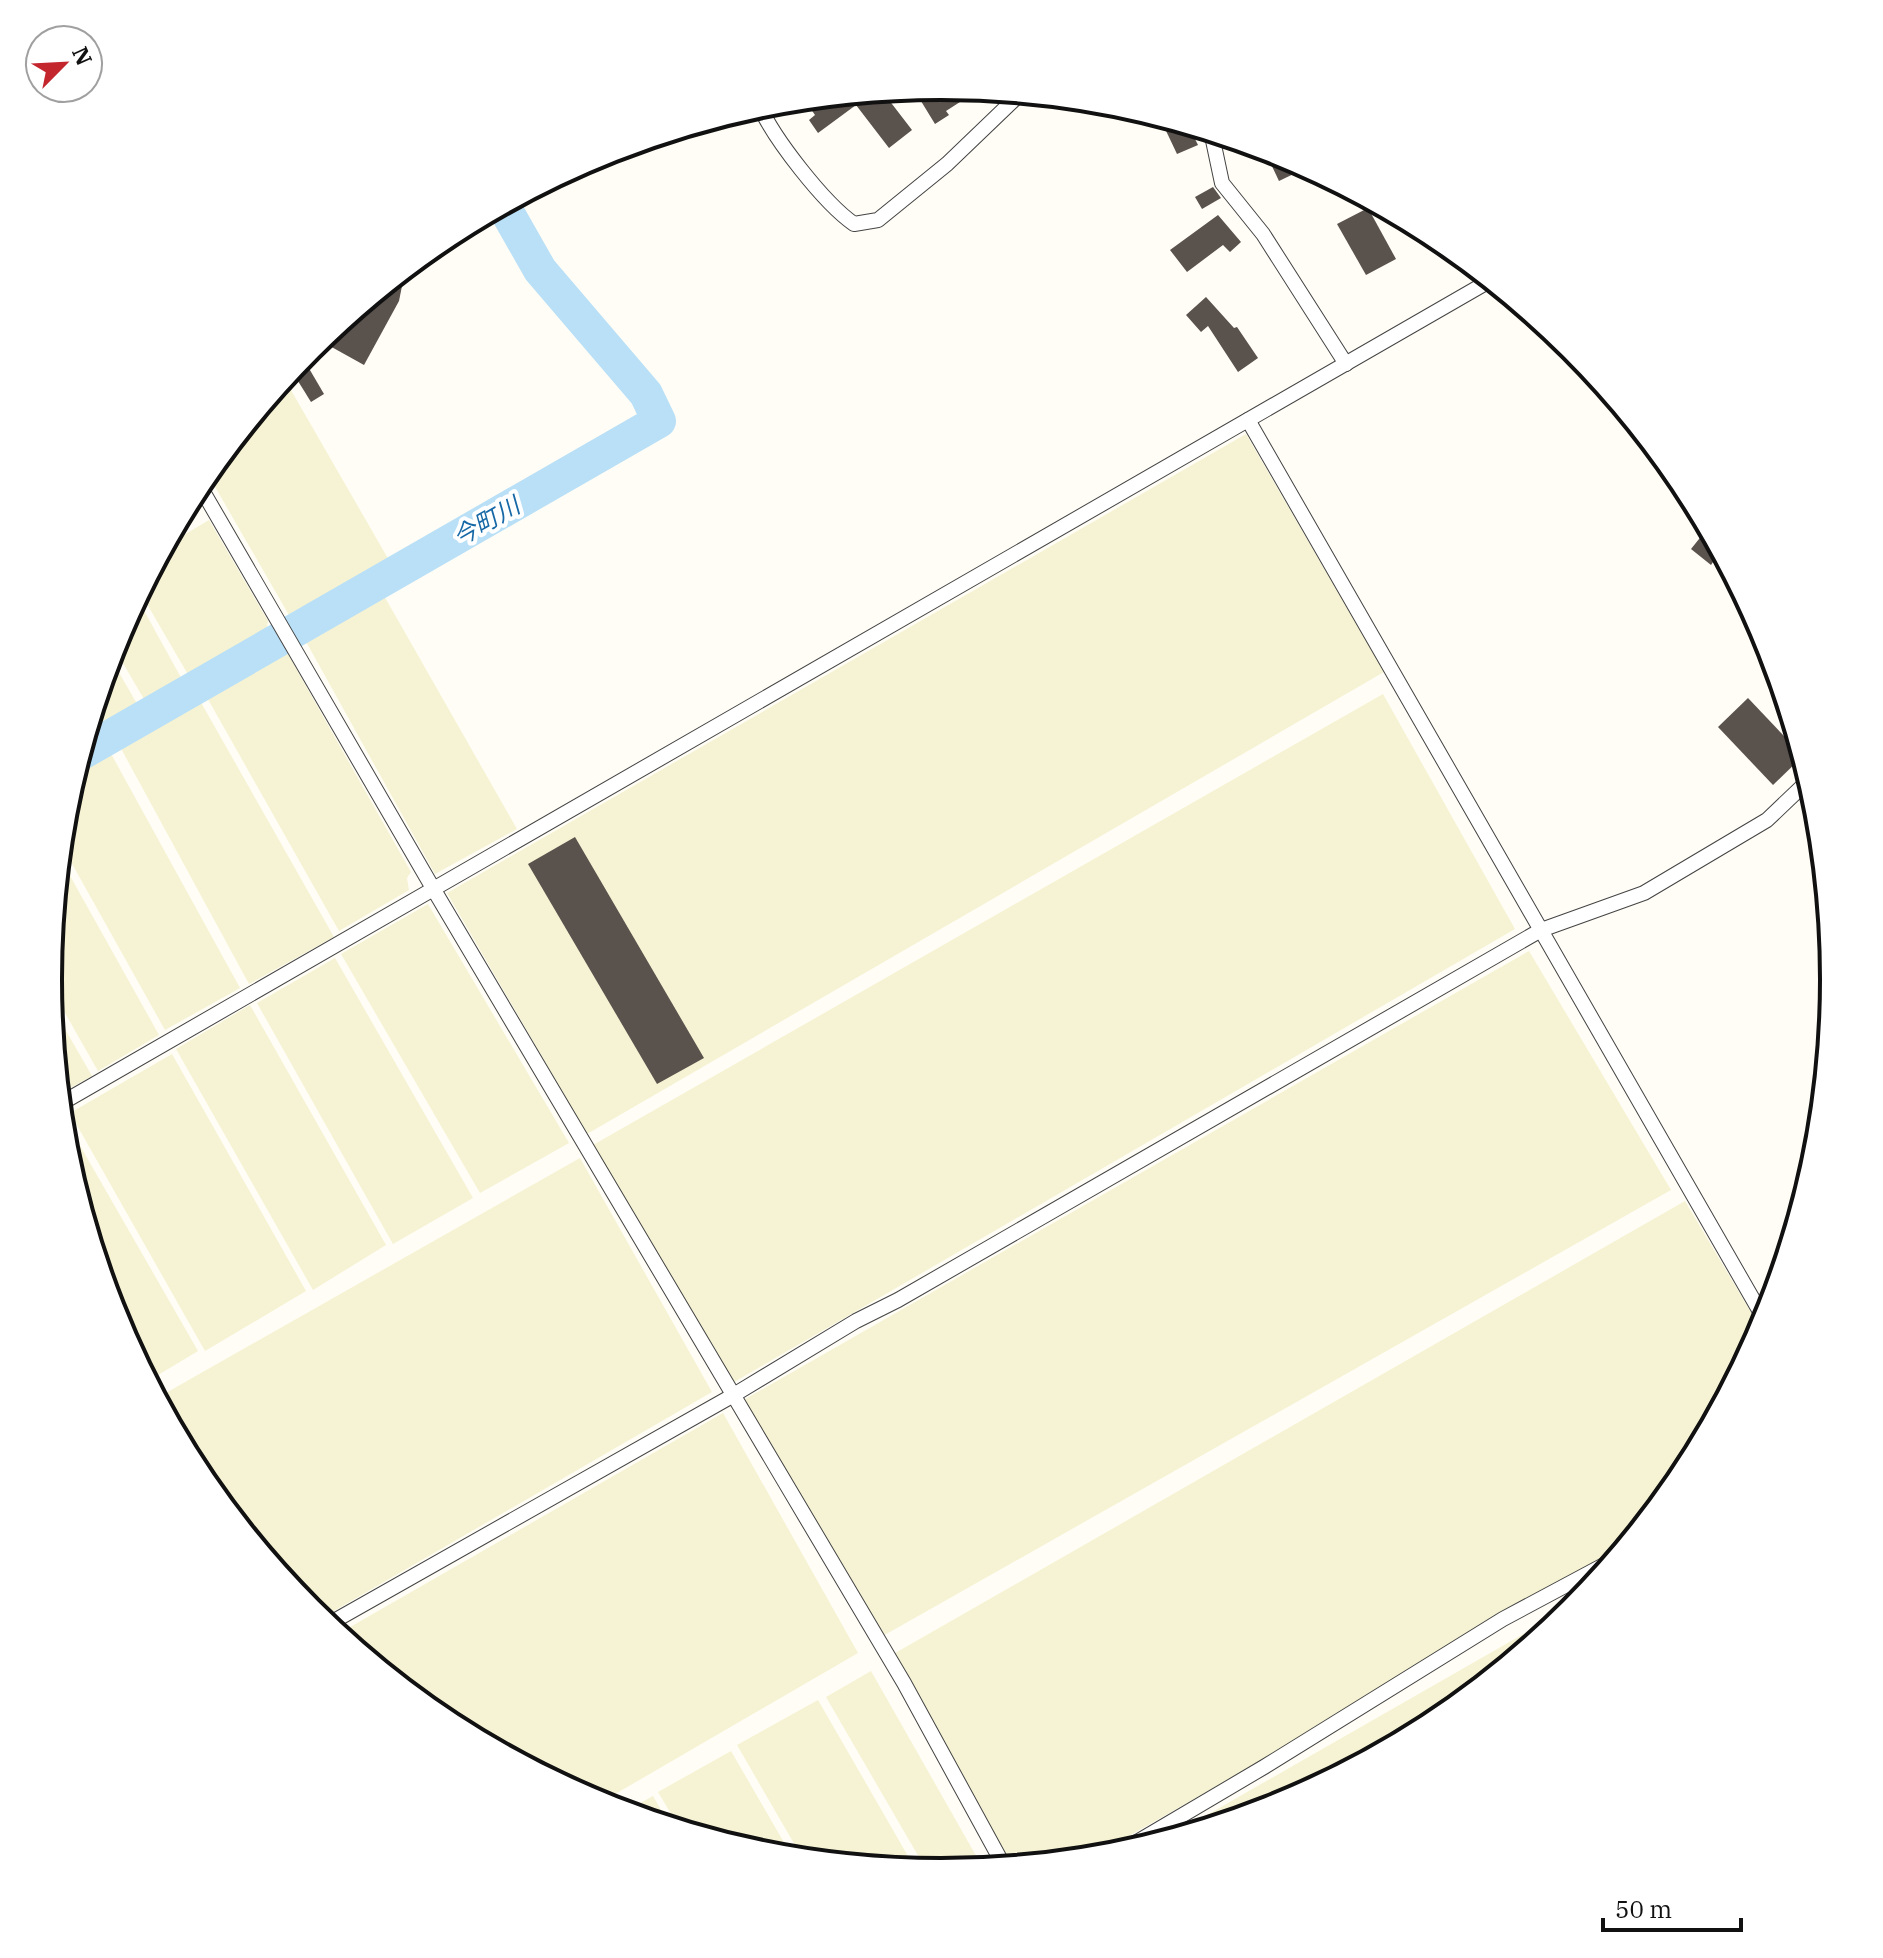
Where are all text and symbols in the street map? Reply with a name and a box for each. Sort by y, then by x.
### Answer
north arrow [24,24,104,104]
text: N [66,42,100,70]
water label: 今町川 [447,488,528,553]
scale bar [1603,1882,1741,1932]
text: 50 m [1615,1893,1672,1925]

